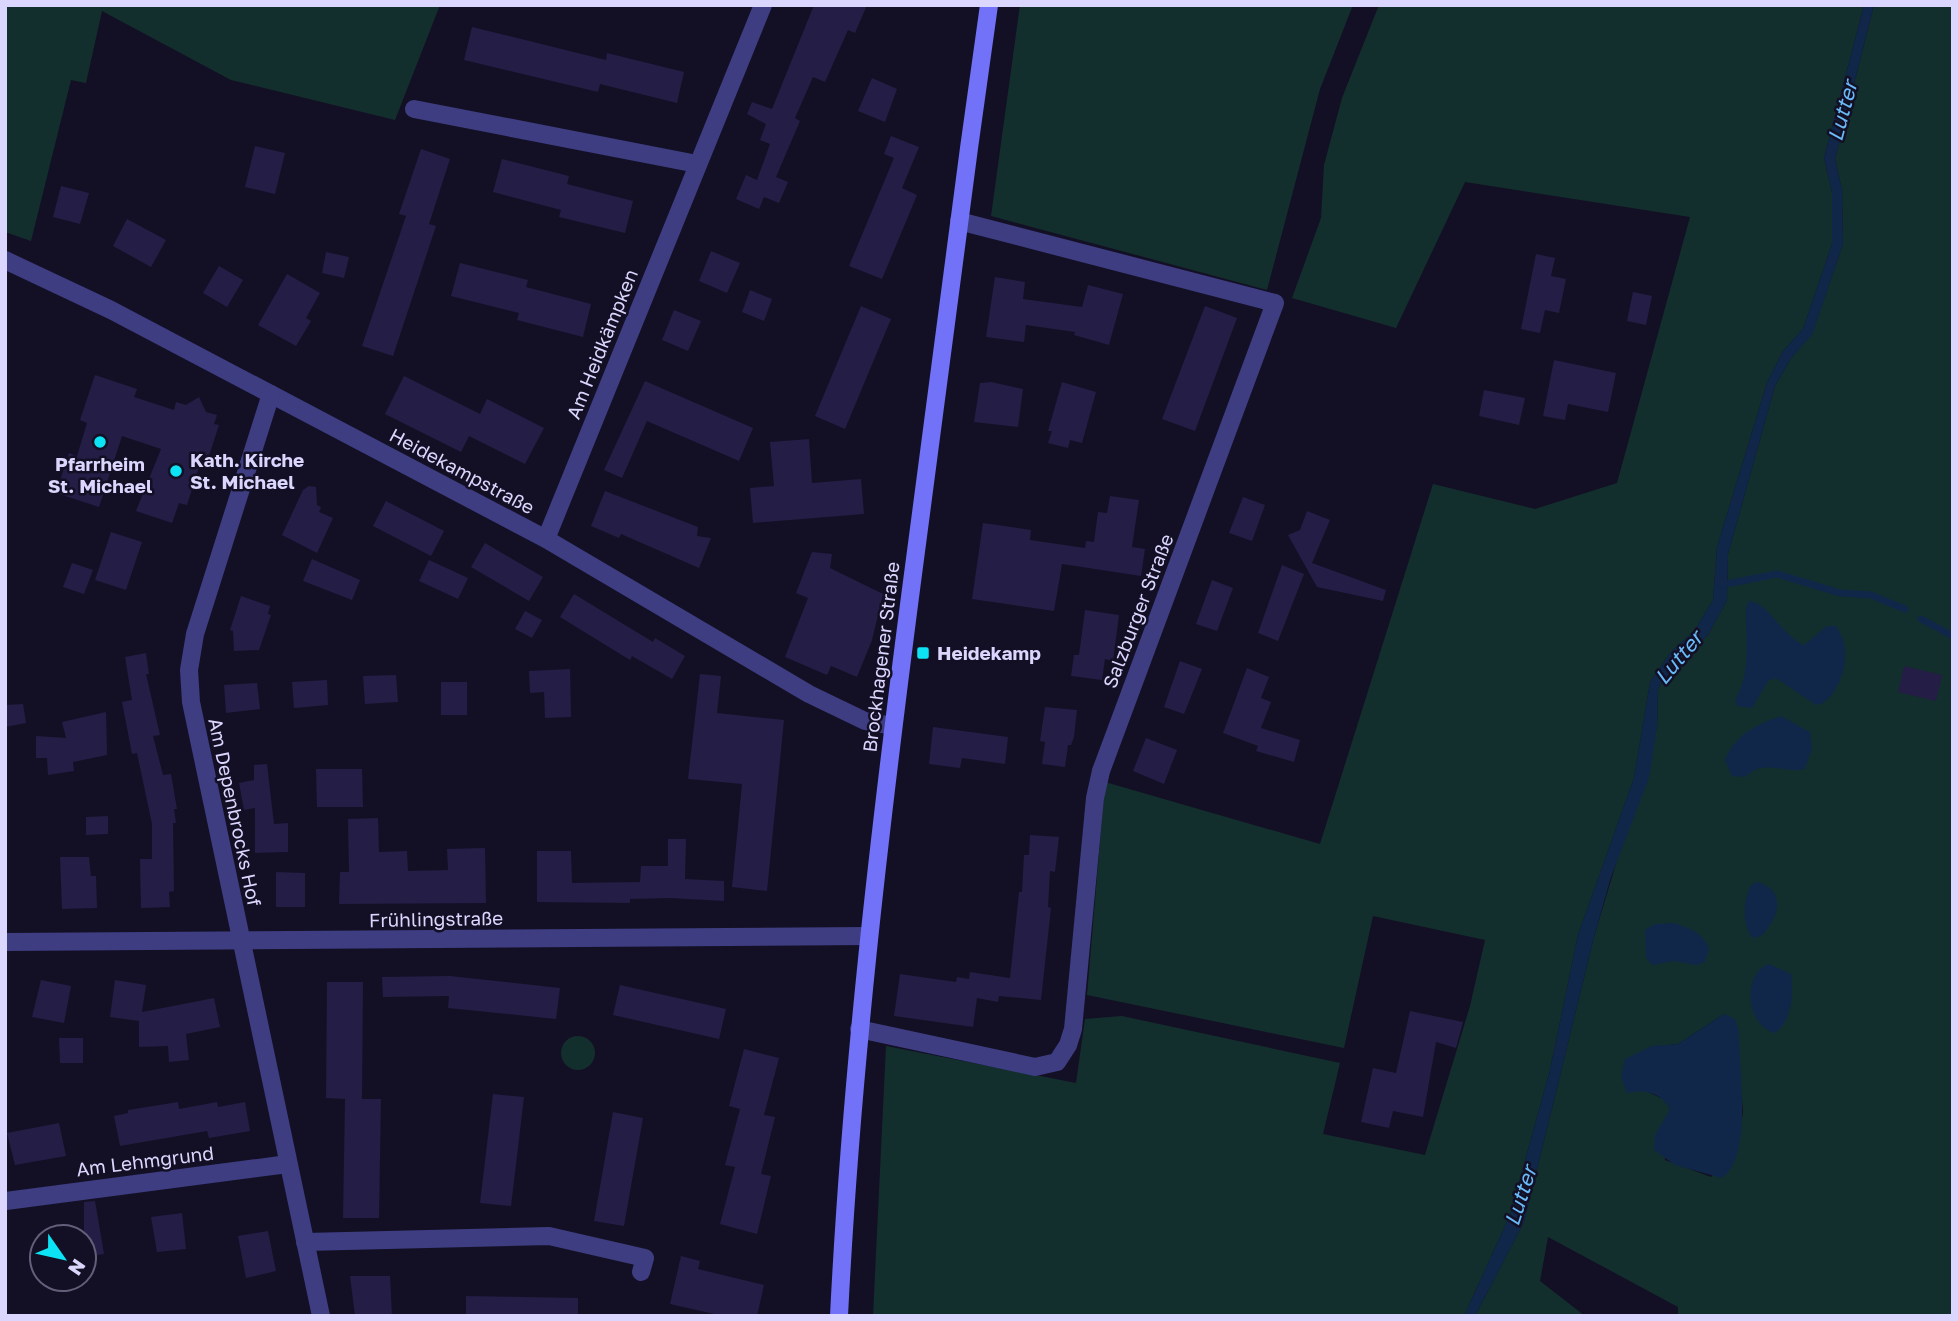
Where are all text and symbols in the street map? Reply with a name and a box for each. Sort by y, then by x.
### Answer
water label: Lutter [1822,75,1863,144]
street label: Am Heidkämpken [561,266,642,422]
street label: Heidekampstraße [386,423,539,518]
marker: Pfarrheim St. Michael [92,434,108,450]
place label: Kath. Kirche St. Michael [190,448,304,493]
place label: Pfarrheim St. Michael [48,452,152,497]
marker: Kath. Kirche St. Michael [168,463,184,479]
street label: Salzburger Straße [1098,530,1178,691]
street label: Brockhagener Straße [857,560,904,754]
water label: Lutter [1649,623,1710,689]
place label: Heidekamp [937,641,1041,664]
marker: Heidekamp [915,645,931,661]
street label: Am Depenbrocks Hof [204,716,267,908]
street label: Frühlingstraße [369,906,503,931]
street label: Am Lehmgrund [75,1141,215,1180]
water label: Lutter [1498,1160,1543,1229]
north arrow [28,1223,98,1293]
text: N [64,1255,91,1280]

